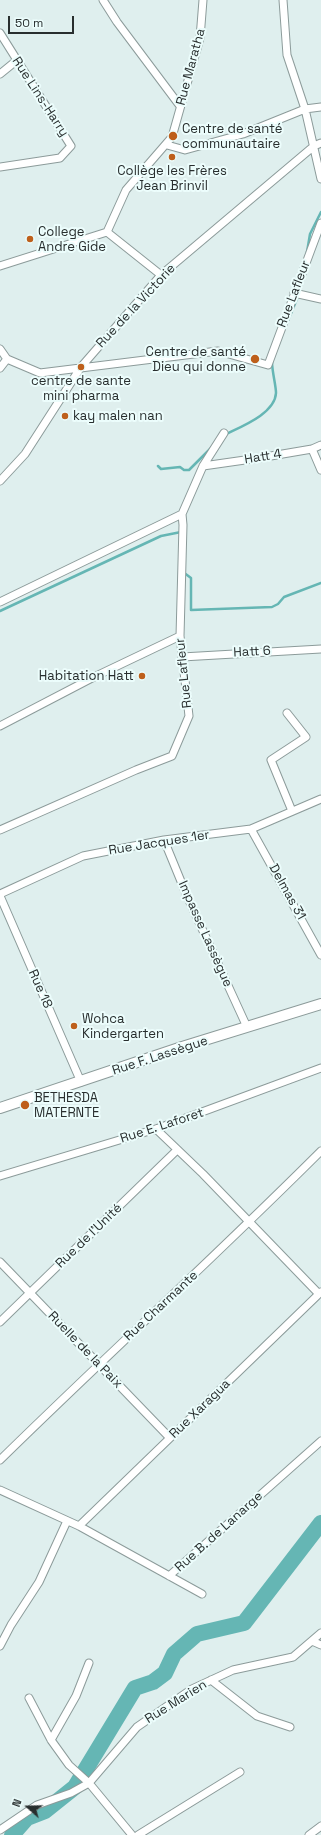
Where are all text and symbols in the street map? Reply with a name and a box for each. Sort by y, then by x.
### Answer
scale bar [10,8,76,34]
text: 50 m [15,15,43,31]
street label: Rue Maratha [173,27,209,107]
street label: Rue Lins-Harry [8,54,72,140]
place label: Centre de santé communautaire [182,121,282,152]
marker: Centre de santé communautaire [167,130,179,142]
marker: Collège les Frères Jean Brinvil [167,152,177,162]
place label: Collège les Frères Jean Brinvil [117,163,227,194]
place label: College Andre Gide [38,224,106,255]
marker: College Andre Gide [25,234,35,244]
street label: Rue Lafleur [274,258,314,330]
street label: Rue de la Victorie [93,261,179,351]
place label: Centre de santé Dieu qui donne [146,344,246,375]
marker: Centre de santé Dieu qui donne [249,353,261,365]
marker: centre de sante mini pharma [76,362,86,372]
place label: centre de sante mini pharma [31,373,131,404]
place label: kay malen nan [73,408,163,424]
marker: kay malen nan [60,411,70,421]
street label: Hatt 4 [243,446,283,468]
street label: Rue Lafleur [173,637,195,709]
street label: Hatt 6 [233,643,271,661]
place label: Habitation Hatt [39,668,134,684]
marker: Habitation Hatt [137,671,147,681]
street label: Rue Jacques 1er [107,827,211,859]
street label: Delmas 31 [265,861,309,923]
street label: Impasse Lassègue [175,878,235,990]
street label: Rue 18 [25,967,55,1011]
place label: Wohca Kindergarten [82,1011,164,1042]
marker: Wohca Kindergarten [69,1021,79,1031]
street label: Rue F. Lassègue [110,1033,210,1079]
place label: BETHESDA MATERNTE [34,1090,99,1121]
marker: BETHESDA MATERNTE [19,1099,31,1111]
street label: Rue E. Laforet [118,1105,206,1147]
street label: Rue de l'Unité [53,1200,125,1272]
street label: Rue Charmante [121,1268,201,1344]
street label: Ruelle de la Paix [44,1308,126,1392]
street label: Rue Xaragua [166,1376,234,1442]
street label: Rue B. de Lanarge [172,1489,266,1575]
street label: Rue Marien [142,1677,210,1727]
north arrow [8,1787,48,1827]
text: N [9,1797,25,1809]

